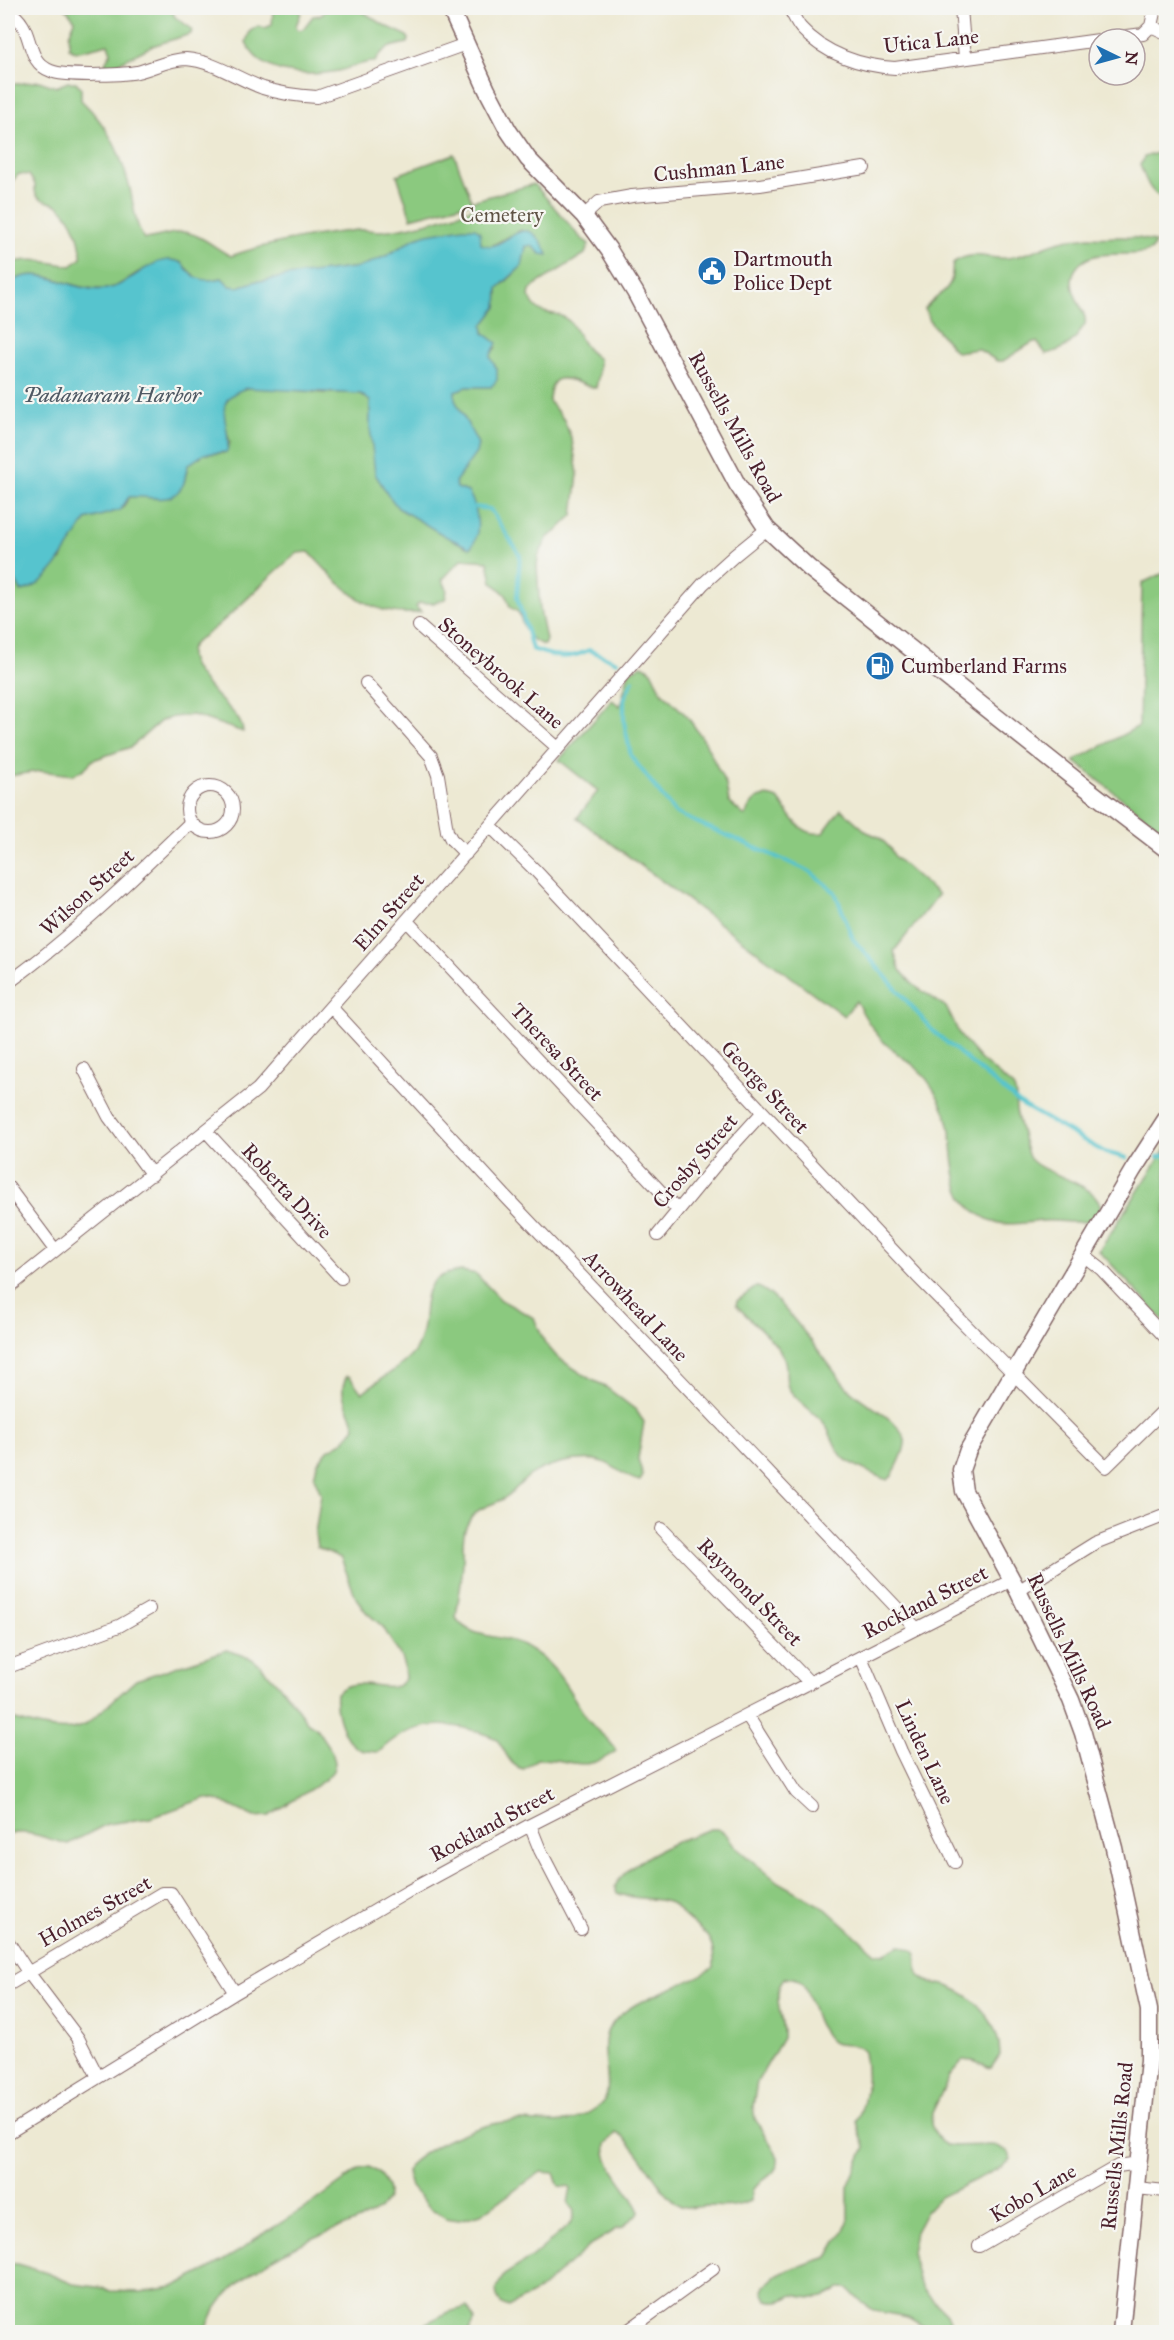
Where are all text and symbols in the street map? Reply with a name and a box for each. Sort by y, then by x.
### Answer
street label: Utica Lane [882,23,980,59]
north arrow [1087,27,1147,87]
text: N [1121,51,1142,66]
street label: Cushman Lane [652,148,786,188]
park label: Cemetery [460,202,545,228]
place label: Dartmouth Police Dept [733,246,833,296]
public building icon: Dartmouth Police Dept [696,255,728,287]
street label: Russells Mills Road [683,347,788,508]
water label: Padanaram Harbor [23,381,203,408]
street label: Stoneybrook Lane [433,611,569,735]
fuel station icon: Cumberland Farms [864,650,896,682]
place label: Cumberland Farms [901,653,1067,679]
street label: Wilson Street [35,843,140,941]
street label: Elm Street [348,867,430,956]
street label: Theresa Street [505,998,609,1107]
street label: George Street [715,1035,815,1139]
street label: Crosby Street [647,1108,744,1214]
street label: Roberta Drive [236,1138,338,1244]
street label: Arrowhead Lane [577,1244,694,1367]
street label: Raymond Street [692,1533,808,1652]
street label: Rockland Street [858,1559,992,1645]
street label: Russells Mills Road [1021,1569,1117,1734]
street label: Linden Lane [889,1696,961,1809]
street label: Rockland Street [425,1780,559,1868]
street label: Holmes Street [34,1869,156,1953]
street label: Russells Mills Road [1095,2060,1139,2231]
street label: Kobo Lane [985,2158,1081,2228]

